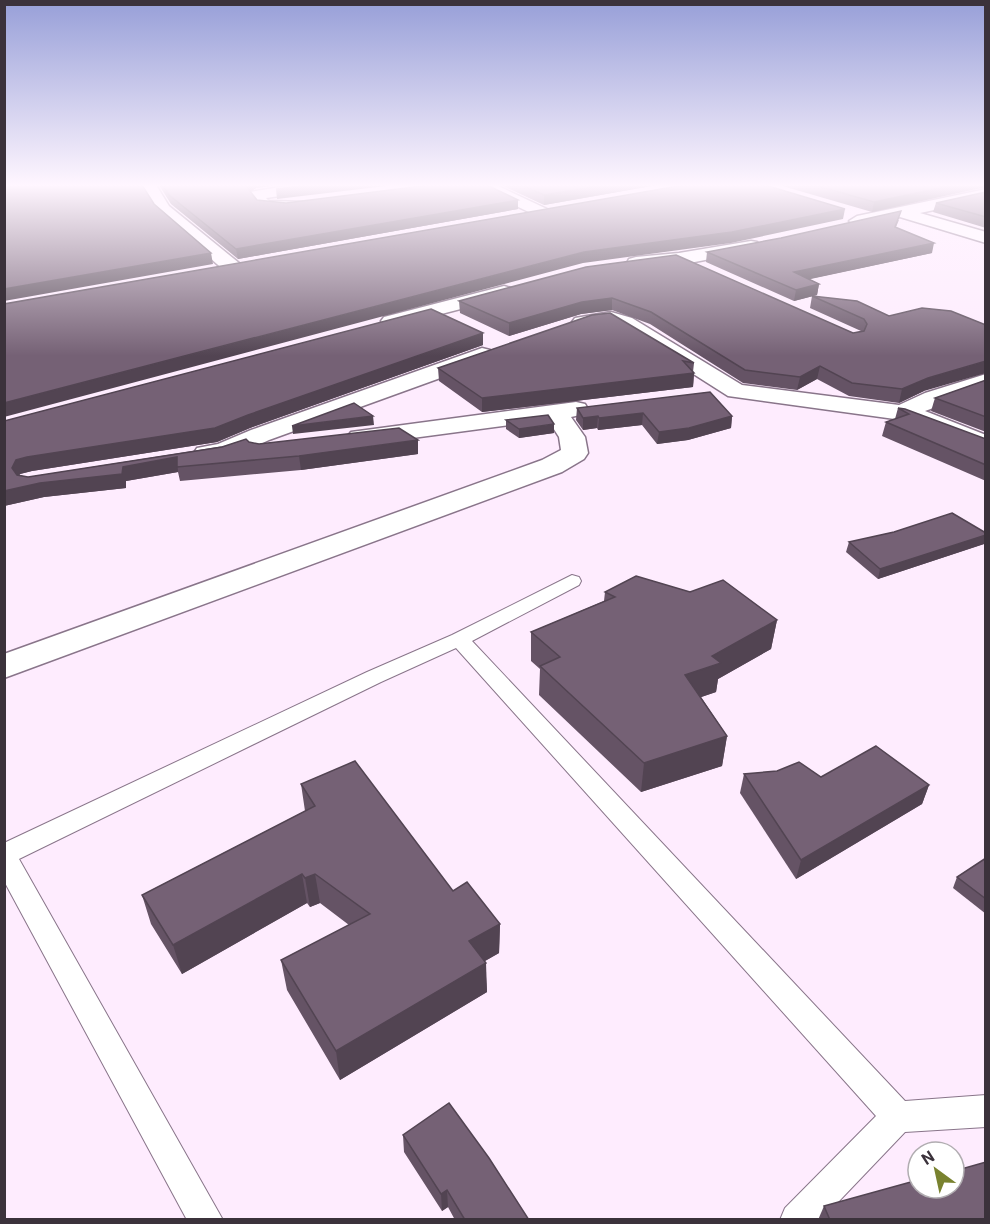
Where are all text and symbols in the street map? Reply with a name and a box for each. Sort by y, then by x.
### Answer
north arrow [906,1140,966,1200]
text: N [918,1147,938,1169]

